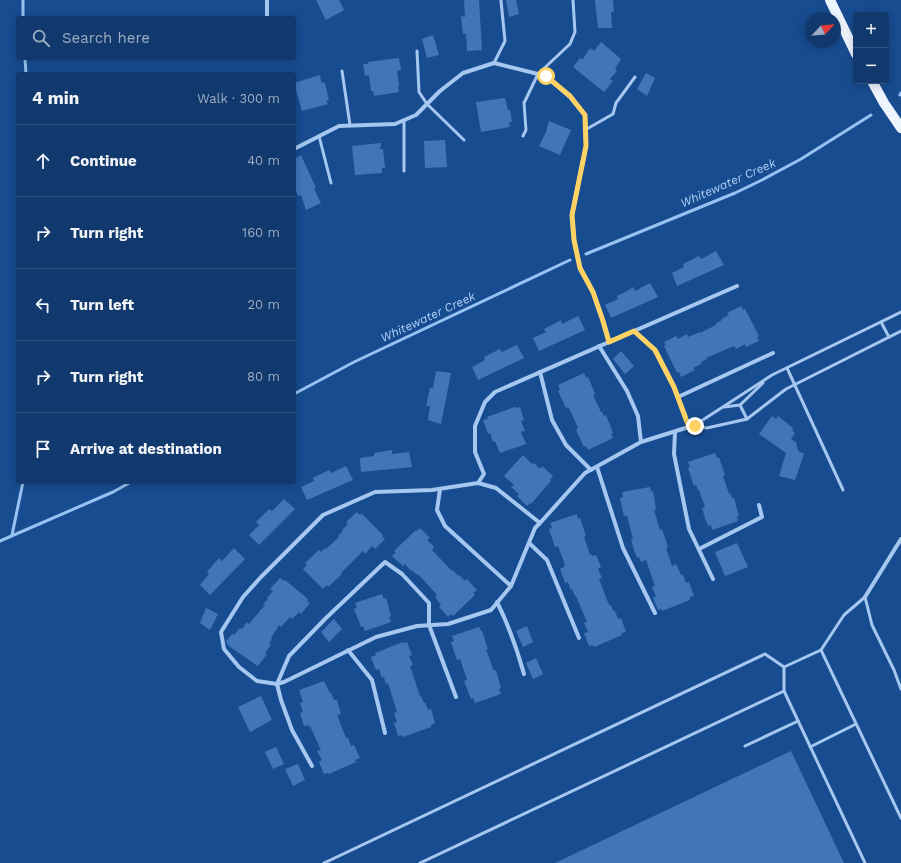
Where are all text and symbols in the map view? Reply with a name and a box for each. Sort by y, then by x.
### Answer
north arrow [805,12,841,48]
map controls [853,12,889,84]
button: + [853,12,889,48]
search box [16,16,296,60]
icon: search [30,27,52,49]
text: Search here [62,29,150,47]
button: − [853,48,889,84]
route start [537,67,555,85]
text: 4 min [32,88,79,108]
text: Walk · 300 m [197,91,280,106]
icon: ahead [32,150,54,172]
text: Continue [70,152,137,170]
text: 40 m [247,153,280,168]
water label: Whitewater Creek [678,156,778,210]
icon: right [32,222,54,244]
text: Turn right [70,224,143,242]
text: 160 m [242,225,280,240]
water label: Whitewater Creek [378,289,478,345]
icon: left [32,294,54,316]
text: Turn left [70,296,134,314]
text: 20 m [248,297,280,312]
icon: right [32,366,54,388]
text: Turn right [70,368,143,386]
text: 80 m [247,369,280,384]
route end [686,417,704,435]
icon: arrive [32,438,54,460]
text: Arrive at destination [70,440,222,458]

